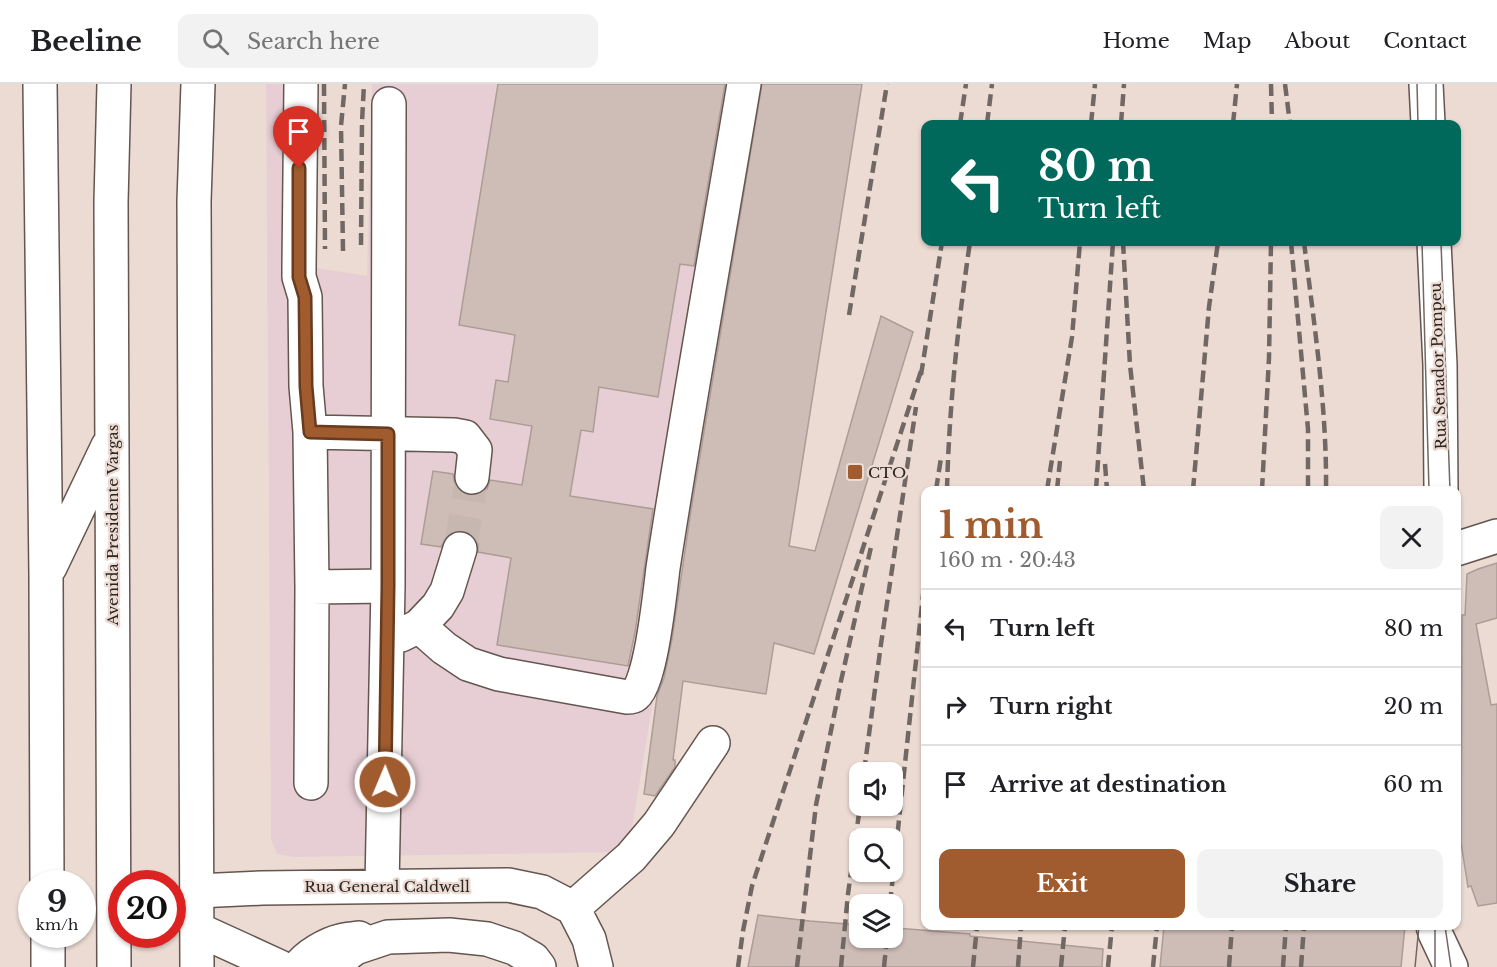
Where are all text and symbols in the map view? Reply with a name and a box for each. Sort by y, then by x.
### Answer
search box [178,14,598,68]
text: Beeline [30,24,142,59]
icon: search [199,25,232,58]
text: Search here [247,28,380,55]
text: Home [1103,28,1170,54]
text: Map [1203,28,1251,54]
text: About [1284,28,1350,54]
text: Contact [1383,28,1467,54]
pin [273,106,324,168]
icon: arrive [282,115,315,148]
text: 80 m [1038,140,1154,192]
icon: left [939,144,1017,222]
text: Turn left [1038,192,1161,225]
street label: Rua Senador Pompeu [1426,282,1450,450]
street label: Avenida Presidente Vargas [103,424,122,626]
marker: CTO [846,463,864,481]
place label: CTO [868,463,906,482]
text: 1 min [939,503,1043,548]
button: close [1380,506,1443,569]
text: 160 m · 20:43 [939,548,1076,572]
icon: left [939,612,972,645]
text: Turn left [990,615,1095,642]
text: 80 m [1384,615,1443,642]
icon: right [939,690,972,723]
text: Turn right [990,693,1112,720]
text: 20 m [1384,693,1443,720]
position arrow [353,750,417,814]
map controls [849,762,903,948]
button: sound [849,762,903,816]
icon: arrive [939,768,972,801]
text: Arrive at destination [990,771,1227,798]
text: 60 m [1383,771,1443,798]
button: search [849,828,903,882]
button: Exit [939,849,1185,918]
button: Share [1197,849,1443,918]
speed limit sign: 20 [108,870,186,948]
street label: Rua General Caldwell [304,877,470,896]
text: 9 [47,883,67,920]
button: layers [849,894,903,948]
text: km/h [36,915,78,934]

